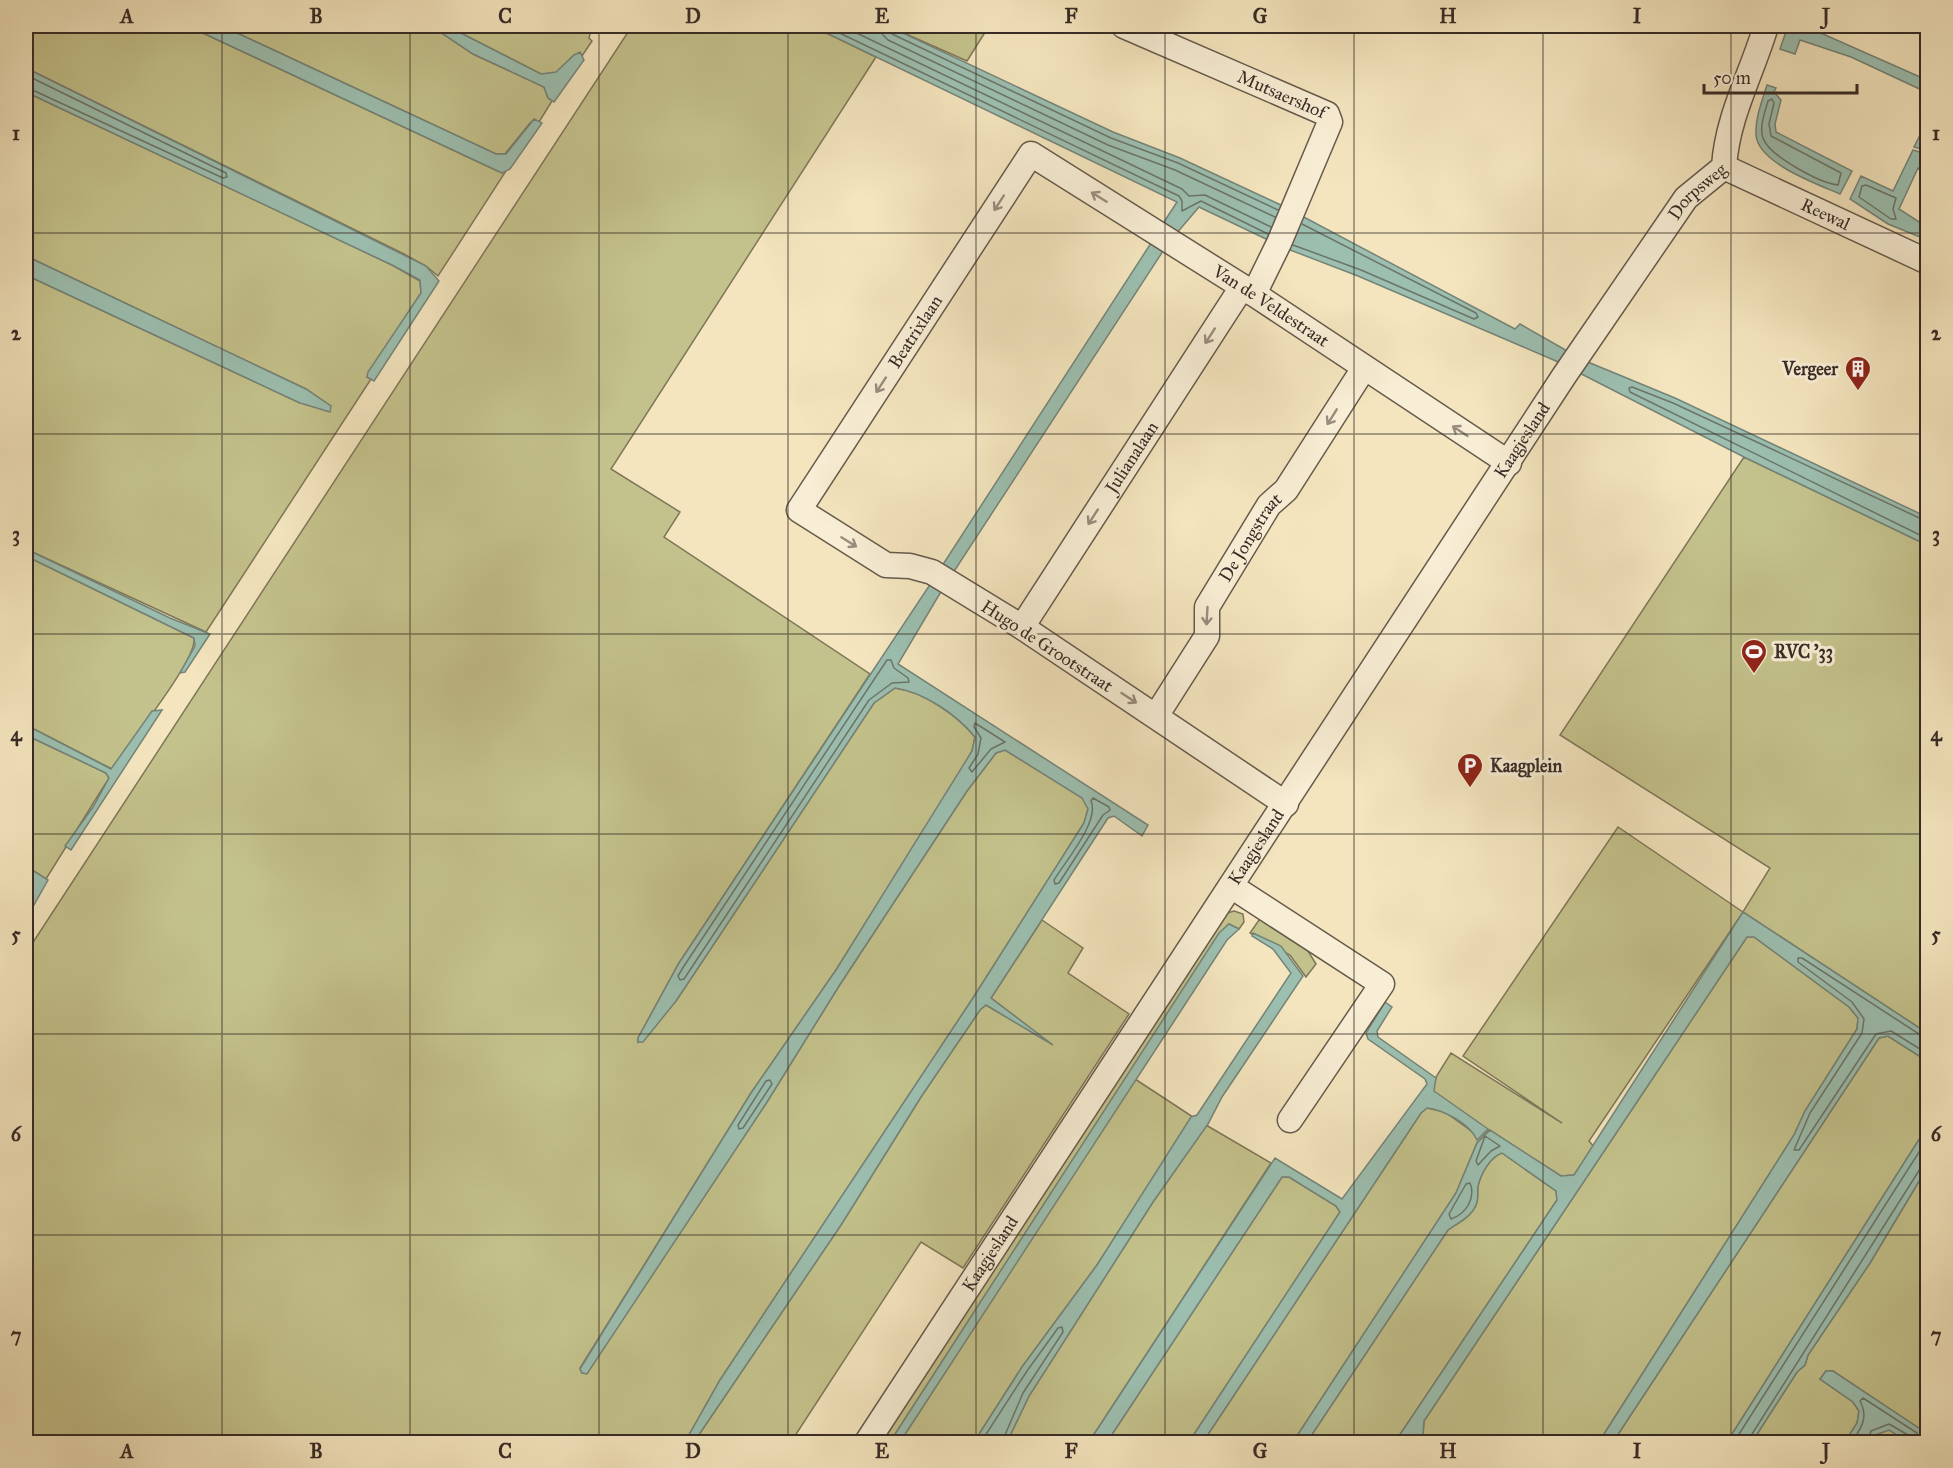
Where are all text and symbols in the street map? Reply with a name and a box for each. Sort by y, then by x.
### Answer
text: A [118,4,134,28]
text: B [309,4,323,28]
text: C [498,4,512,28]
text: D [685,4,701,28]
text: E [875,4,890,28]
text: F [1064,4,1078,28]
text: G [1253,4,1268,28]
text: H [1439,4,1457,28]
text: I [1633,4,1642,28]
text: J [1819,4,1831,30]
scale bar [1704,57,1857,95]
street label: Mutsaershof [1234,66,1332,124]
text: 50 m [1713,67,1751,89]
text: 1 [12,121,20,145]
text: 1 [1932,121,1940,145]
street label: Dorpsweg [1663,158,1732,224]
one-way arrow [1091,190,1108,202]
street label: Reewal [1797,193,1854,235]
one-way arrow [993,195,1005,211]
street label: Van de Veldestraat [1208,259,1334,352]
street label: Beatrixlaan [883,291,947,372]
text: 2 [11,321,22,345]
text: 2 [1931,321,1942,345]
one-way arrow [1204,327,1216,344]
building icon: Vergeer [1843,354,1873,392]
place label: Vergeer [1781,358,1839,381]
one-way arrow [875,376,887,392]
street label: Kaagjesland [1489,398,1555,482]
one-way arrow [1326,408,1338,425]
street label: Julianalaan [1099,417,1163,500]
one-way arrow [1452,425,1469,438]
street label: De Jongstraat [1214,488,1287,586]
one-way arrow [1087,508,1099,525]
text: 3 [12,522,20,547]
text: 3 [1932,522,1940,547]
one-way arrow [840,536,857,548]
street label: Hugo de Grootstraat [976,595,1118,698]
one-way arrow [1202,605,1213,625]
sports icon: RVC '33 [1739,637,1769,675]
place label: RVC '33 [1774,641,1833,664]
one-way arrow [1120,693,1137,705]
text: 4 [10,722,22,747]
text: 4 [1930,722,1942,747]
parking icon: Kaagplein [1455,751,1485,789]
place label: Kaagplein [1490,755,1563,778]
street label: Kaagjesland [1223,805,1289,889]
text: 5 [11,922,21,946]
text: 5 [1931,922,1941,946]
text: 6 [11,1122,23,1146]
text: 6 [1931,1122,1943,1146]
street label: Kaagjesland [957,1212,1023,1296]
text: 7 [11,1323,22,1347]
text: 7 [1931,1323,1942,1347]
text: A [118,1439,134,1463]
text: B [309,1439,323,1463]
text: C [498,1439,512,1463]
text: D [685,1439,701,1463]
text: E [875,1439,890,1463]
text: F [1064,1439,1078,1463]
text: G [1253,1439,1268,1463]
text: H [1439,1439,1457,1463]
text: I [1633,1439,1642,1463]
text: J [1819,1439,1831,1465]

